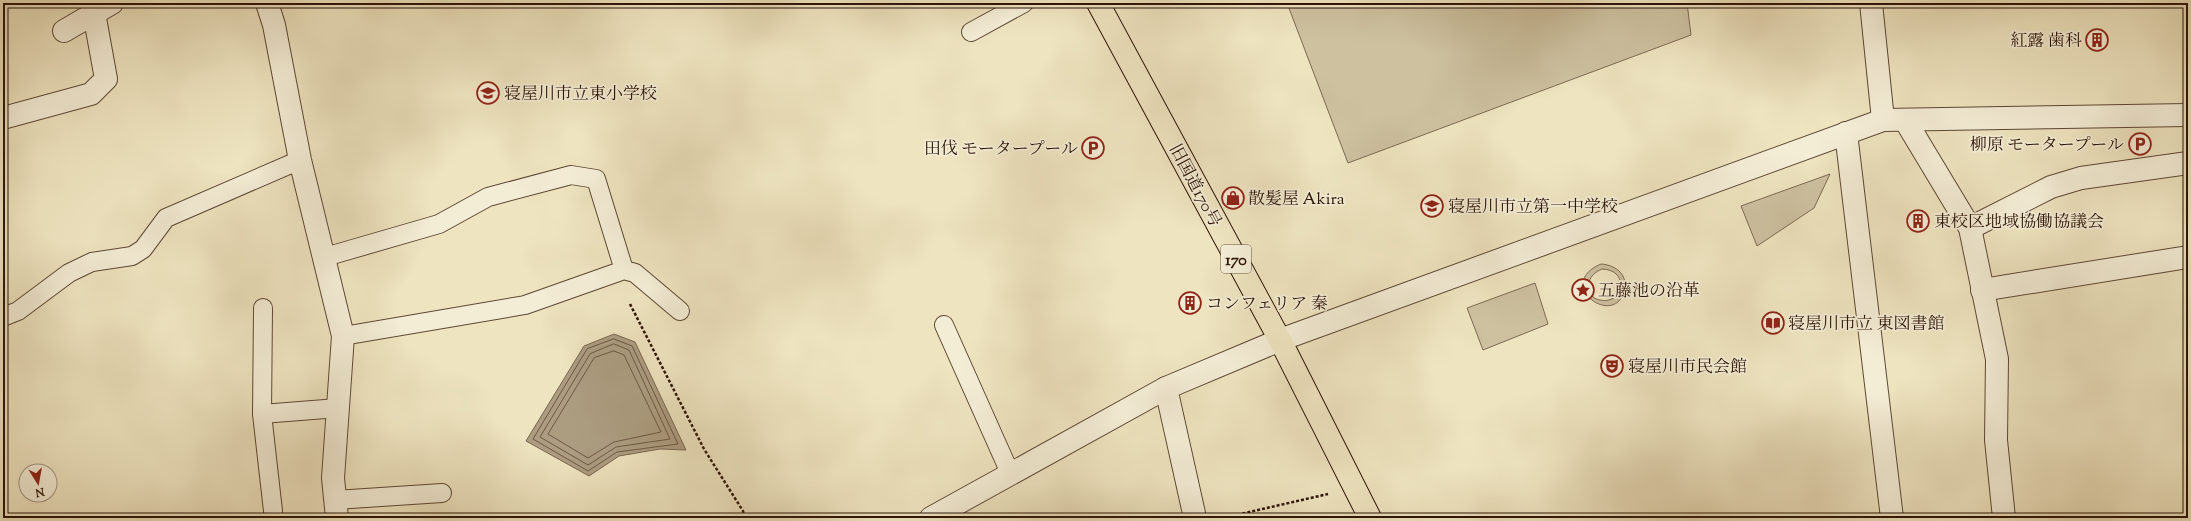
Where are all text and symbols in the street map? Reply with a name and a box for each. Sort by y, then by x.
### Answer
building icon: 紅露 歯科 [2084,27,2110,53]
place label: 紅露 歯科 [2010,30,2082,54]
school or university icon: 寝屋川市立東小学校 [475,80,501,106]
place label: 寝屋川市立東小学校 [504,83,657,107]
parking icon: 柳原 モータープール [2127,131,2153,157]
place label: 柳原 モータープール [1970,134,2124,158]
parking icon: 田伐 モータープール [1080,135,1106,161]
place label: 田伐 モータープール [924,138,1078,162]
street label: 旧国道170号 [1162,140,1226,232]
shop icon: 散髪屋 Akira [1220,185,1246,211]
place label: 散髪屋 Akira [1248,188,1345,212]
school or university icon: 寝屋川市立第一中学校 [1419,193,1445,219]
place label: 寝屋川市立第一中学校 [1448,196,1618,220]
building icon: 東校区地域協働協議会 [1905,208,1931,234]
place label: 東校区地域協働協議会 [1934,211,2104,235]
road number: 170 [1221,245,1251,273]
place icon: 五藤池の沿革 [1570,277,1596,303]
place label: 五藤池の沿革 [1598,280,1700,304]
building icon: コンフェリア 秦 [1177,290,1203,316]
place label: コンフェリア 秦 [1206,293,1328,317]
library icon: 寝屋川市立 東図書館 [1760,310,1786,336]
place label: 寝屋川市立 東図書館 [1788,313,1945,337]
theatre icon: 寝屋川市民会館 [1599,353,1625,379]
place label: 寝屋川市民会館 [1628,356,1747,380]
north arrow [18,463,58,503]
text: N [34,483,47,501]

